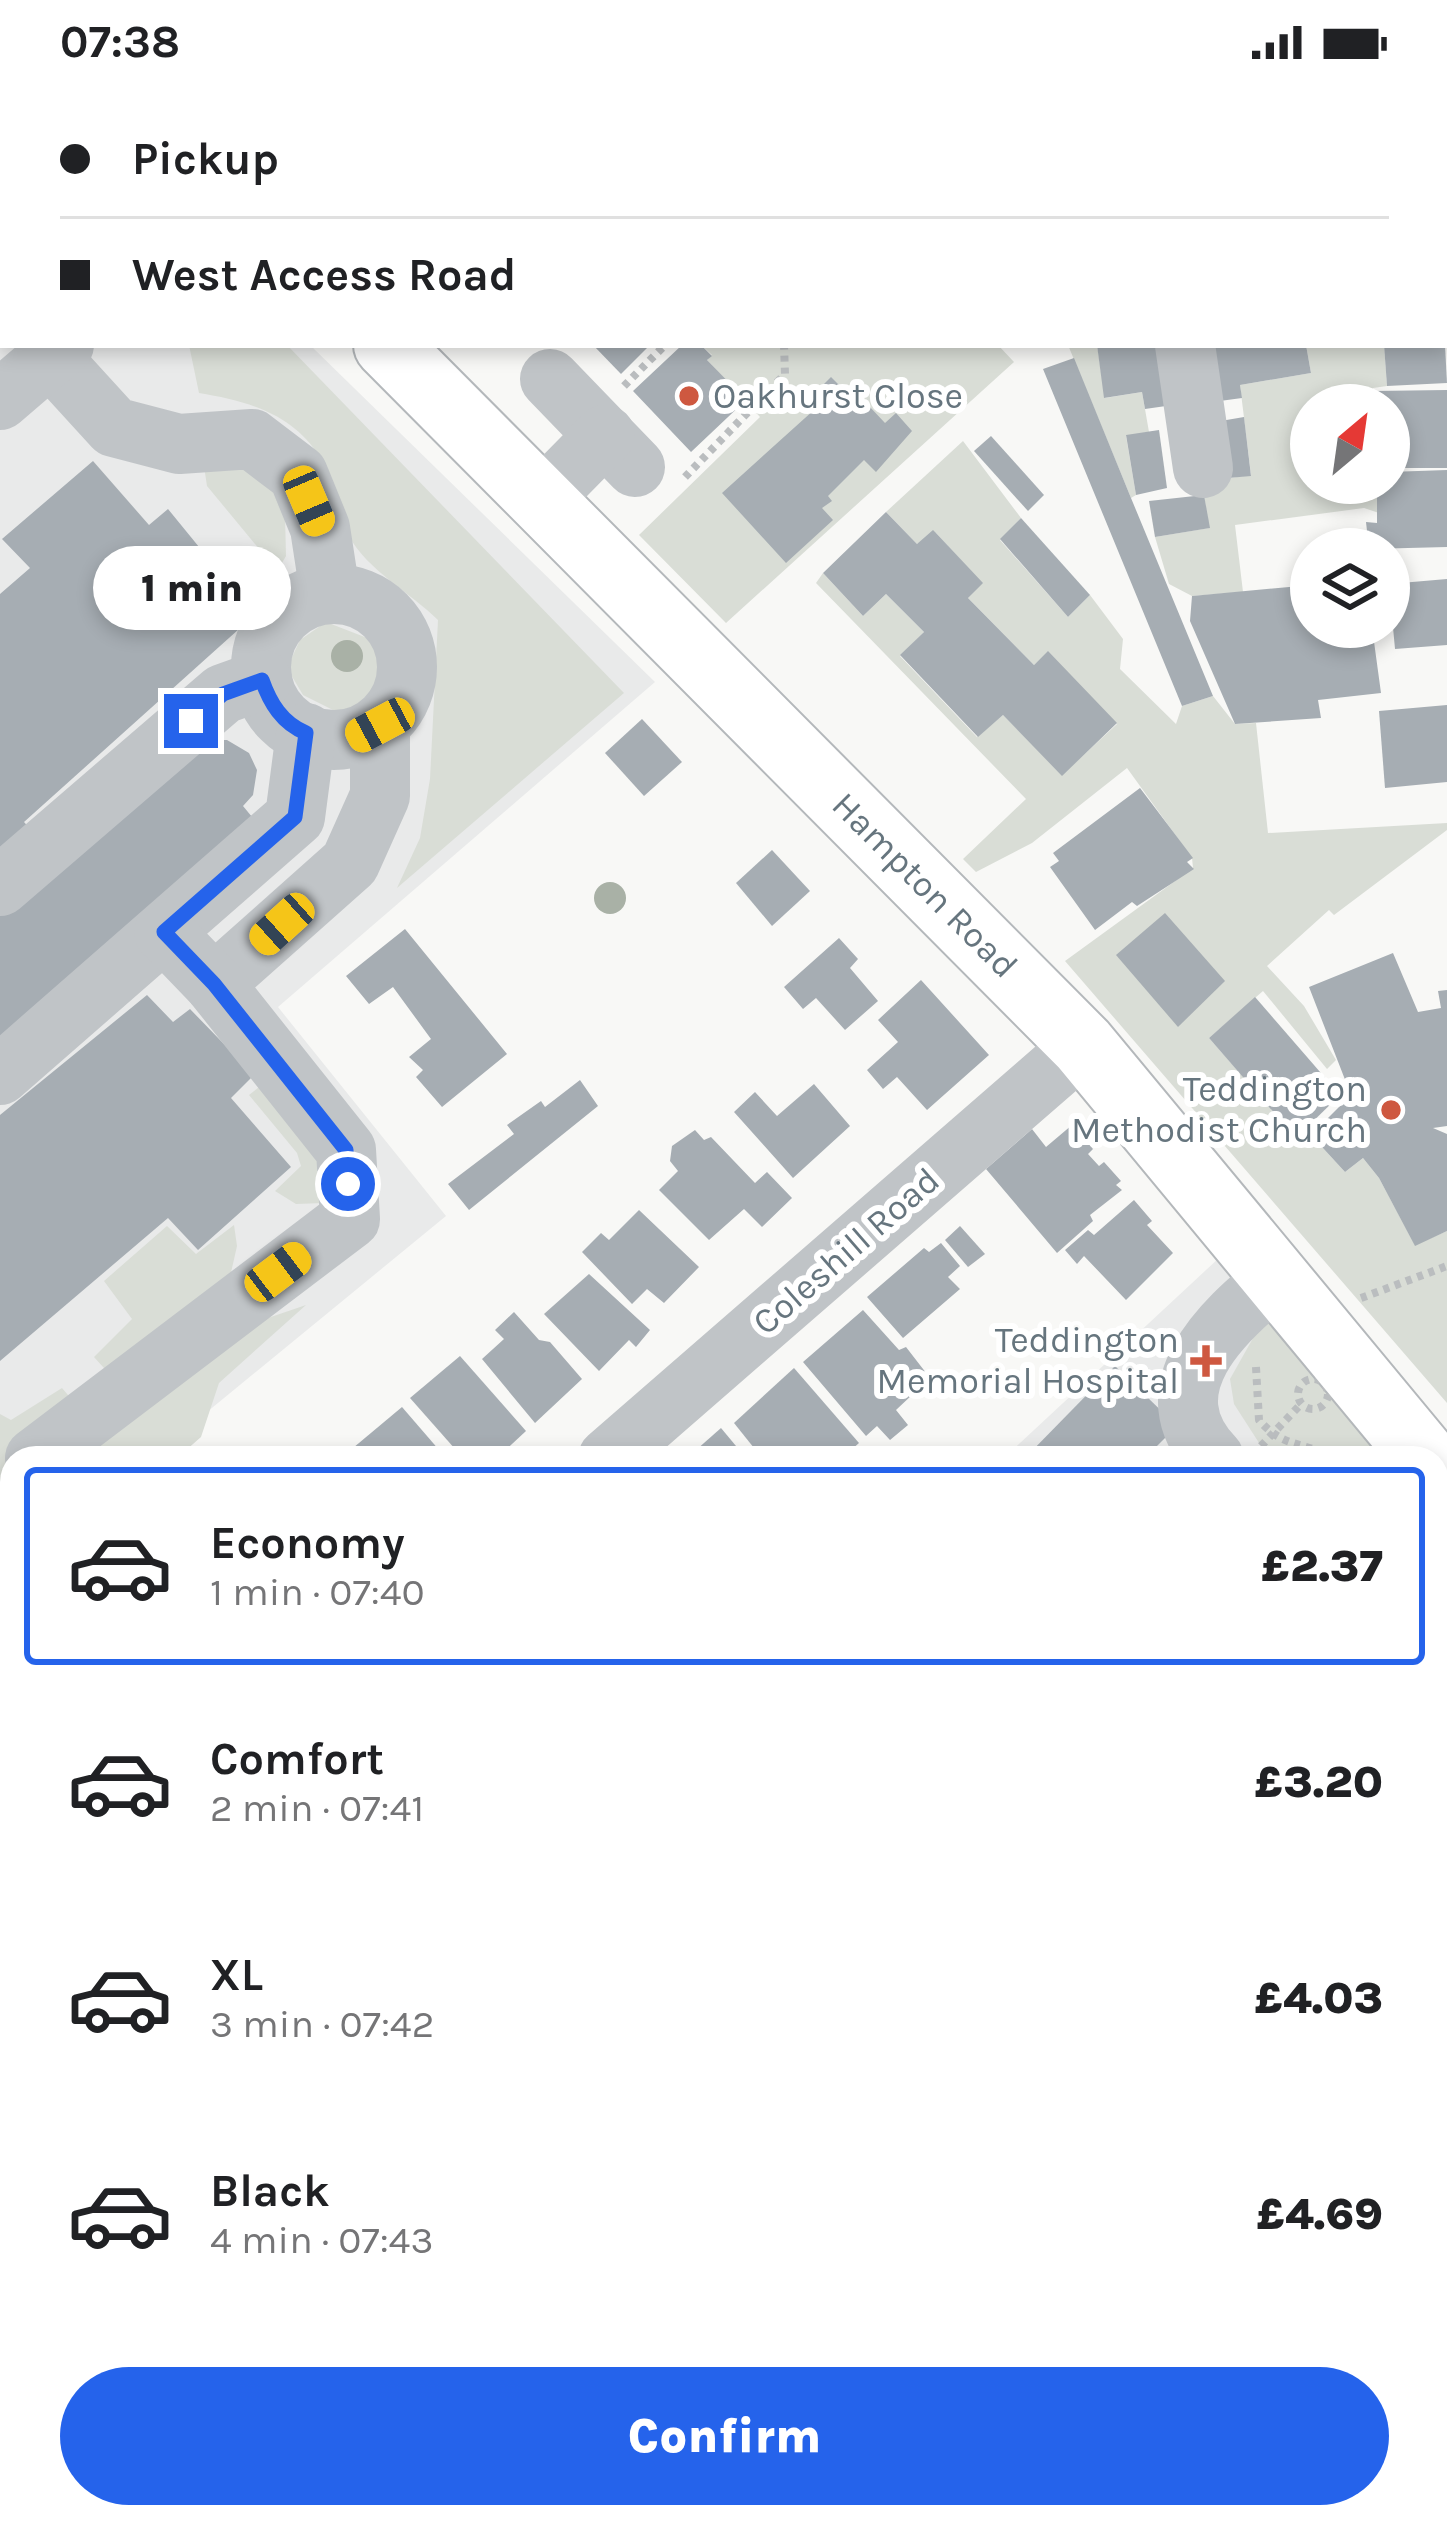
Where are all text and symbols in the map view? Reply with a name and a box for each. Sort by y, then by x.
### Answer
text: 07:38 [60,16,180,68]
text: Pickup [132,133,279,185]
text: West Access Road [132,249,516,301]
place label: Oakhurst Close [713,375,963,417]
marker: Oakhurst Close [676,383,702,409]
north arrow [1290,384,1410,504]
map controls [1290,384,1410,648]
car [278,461,340,541]
button: layers [1290,528,1410,648]
callout: 1 min [92,547,290,631]
text: 1 min [141,565,243,611]
car [340,692,420,758]
route end [164,694,218,748]
street label: Hampton Road [824,784,1026,986]
car [243,887,321,961]
place label: Teddington Methodist Church [1071,1068,1367,1151]
marker: Teddington Methodist Church [1378,1097,1404,1123]
route start [321,1157,375,1211]
street label: Coleshill Road [744,1159,948,1343]
car [238,1236,318,1308]
place label: Teddington Memorial Hospital [877,1319,1179,1402]
marker: Teddington Memorial Hospital [1190,1345,1222,1377]
icon: car [66,1512,174,1620]
text: Economy [210,1517,405,1569]
text: £2.37 [1261,1540,1383,1592]
text: 1 min · 07:40 [210,1569,425,1615]
icon: car [66,1728,174,1836]
text: Comfort [210,1733,384,1785]
text: £3.20 [1255,1756,1383,1808]
text: 2 min · 07:41 [210,1785,424,1831]
icon: car [66,1944,174,2052]
text: XL [210,1949,263,2001]
text: £4.03 [1254,1972,1383,2024]
text: 3 min · 07:42 [210,2001,434,2047]
icon: car [66,2160,174,2268]
text: Black [210,2165,330,2217]
text: £4.69 [1256,2188,1383,2240]
text: 4 min · 07:43 [210,2217,433,2263]
button: Confirm [60,2367,1389,2505]

